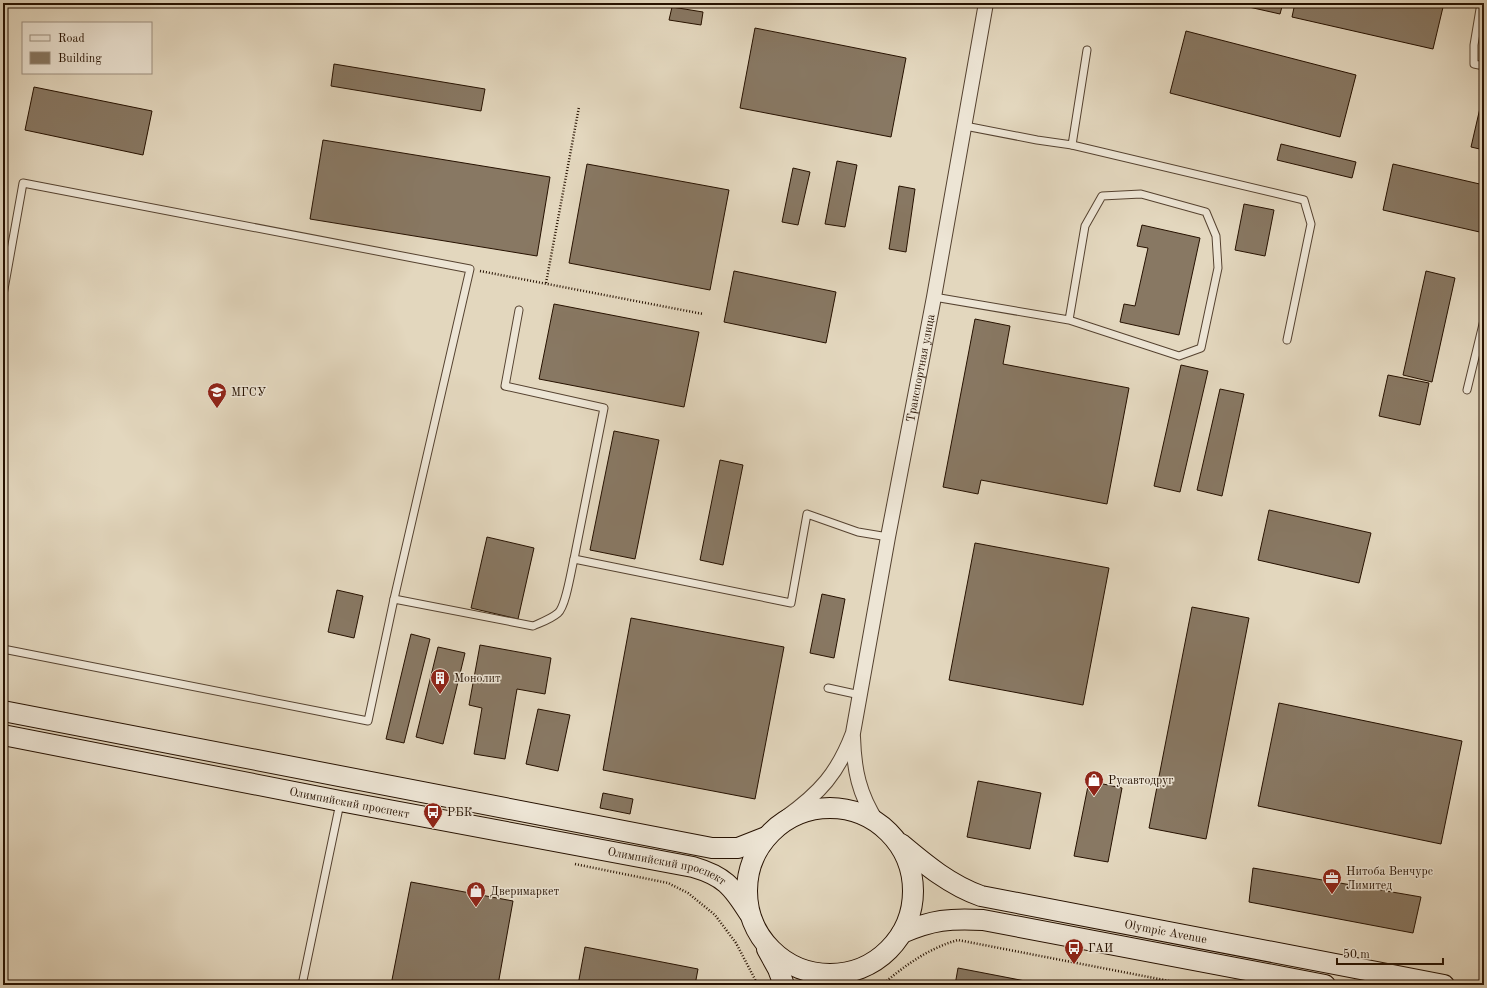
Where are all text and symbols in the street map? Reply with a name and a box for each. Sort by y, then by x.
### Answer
legend [22,22,152,74]
text: Road [58,33,85,45]
text: Building [58,53,102,65]
street label: Транспортная улица [905,313,938,423]
school or university icon: МГСУ [206,381,228,409]
place label: МГСУ [231,387,266,399]
building icon: Монолит [429,667,451,695]
place label: Монолит [454,673,501,685]
shop icon: Русавтодруг [1083,769,1105,797]
place label: Русавтодруг [1108,775,1174,787]
street label: Олимпийский проспект [288,786,411,821]
bus stop icon: РБК [422,801,444,829]
place label: РБК [447,807,473,819]
street label: Олимпийский проспект [607,846,728,888]
place label: Нитоба Венчурс Лимитед [1346,866,1433,892]
office icon: Нитоба Венчурс Лимитед [1321,867,1343,895]
shop icon: Дверимаркет [465,880,487,908]
place label: Дверимаркет [490,886,559,898]
street label: Olympic Avenue [1123,919,1208,946]
bus stop icon: ГАИ [1063,937,1085,965]
scale bar [1337,940,1443,966]
place label: ГАИ [1088,943,1113,955]
text: 50 m [1343,948,1370,961]

